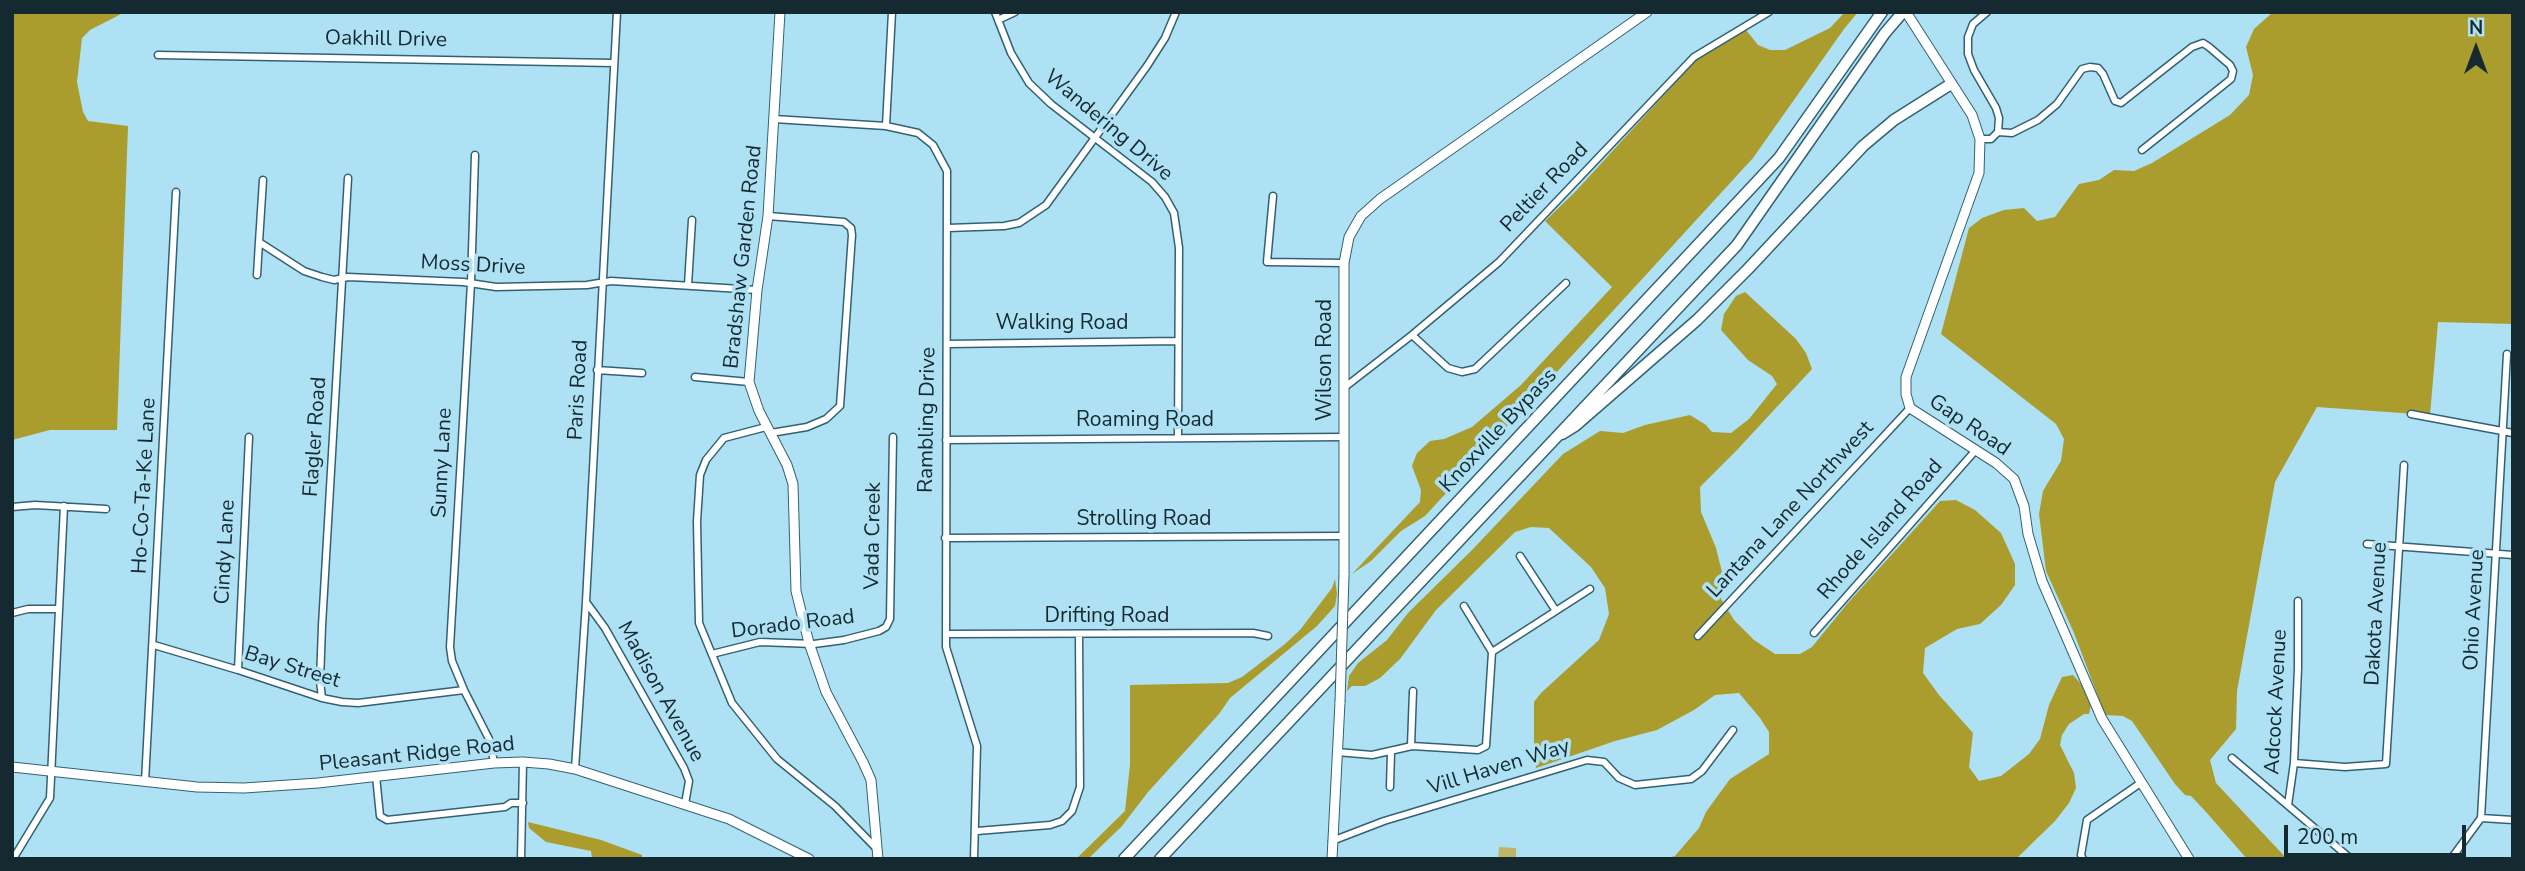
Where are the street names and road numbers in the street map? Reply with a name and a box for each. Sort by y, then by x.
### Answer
street label: Oakhill Drive [325,26,447,54]
street label: Wandering Drive [1039,65,1177,187]
street label: Peltier Road [1496,138,1594,238]
street label: Bradshaw Garden Road [720,144,768,370]
street label: Moss Drive [420,251,526,281]
street label: Wilson Road [1313,299,1339,421]
street label: Walking Road [995,311,1129,337]
street label: Paris Road [564,339,594,441]
street label: Rambling Drive [914,347,942,493]
street label: Knoxville Bypass [1435,364,1563,498]
street label: Flagler Road [299,376,333,498]
street label: Gap Road [1923,390,2015,462]
street label: Ho-Co-Ta-Ke Lane [128,397,162,575]
street label: Sunny Lane [428,407,458,519]
street label: Roaming Road [1076,408,1214,434]
street label: Lantana Lane Northwest [1702,416,1880,604]
street label: Rhode Island Road [1813,455,1949,605]
street label: Vada Creek [860,482,888,590]
street label: Cindy Lane [211,499,241,605]
street label: Strolling Road [1076,507,1212,533]
street label: Dakota Avenue [2361,542,2393,686]
street label: Ohio Avenue [2459,549,2491,671]
street label: Drifting Road [1044,604,1170,630]
street label: Dorado Road [730,605,856,645]
street label: Madison Avenue [611,617,709,767]
street label: Adcock Avenue [2261,629,2293,775]
street label: Bay Street [241,642,343,694]
street label: Pleasant Ridge Road [318,732,516,778]
street label: Vill Haven Way [1425,734,1573,802]

